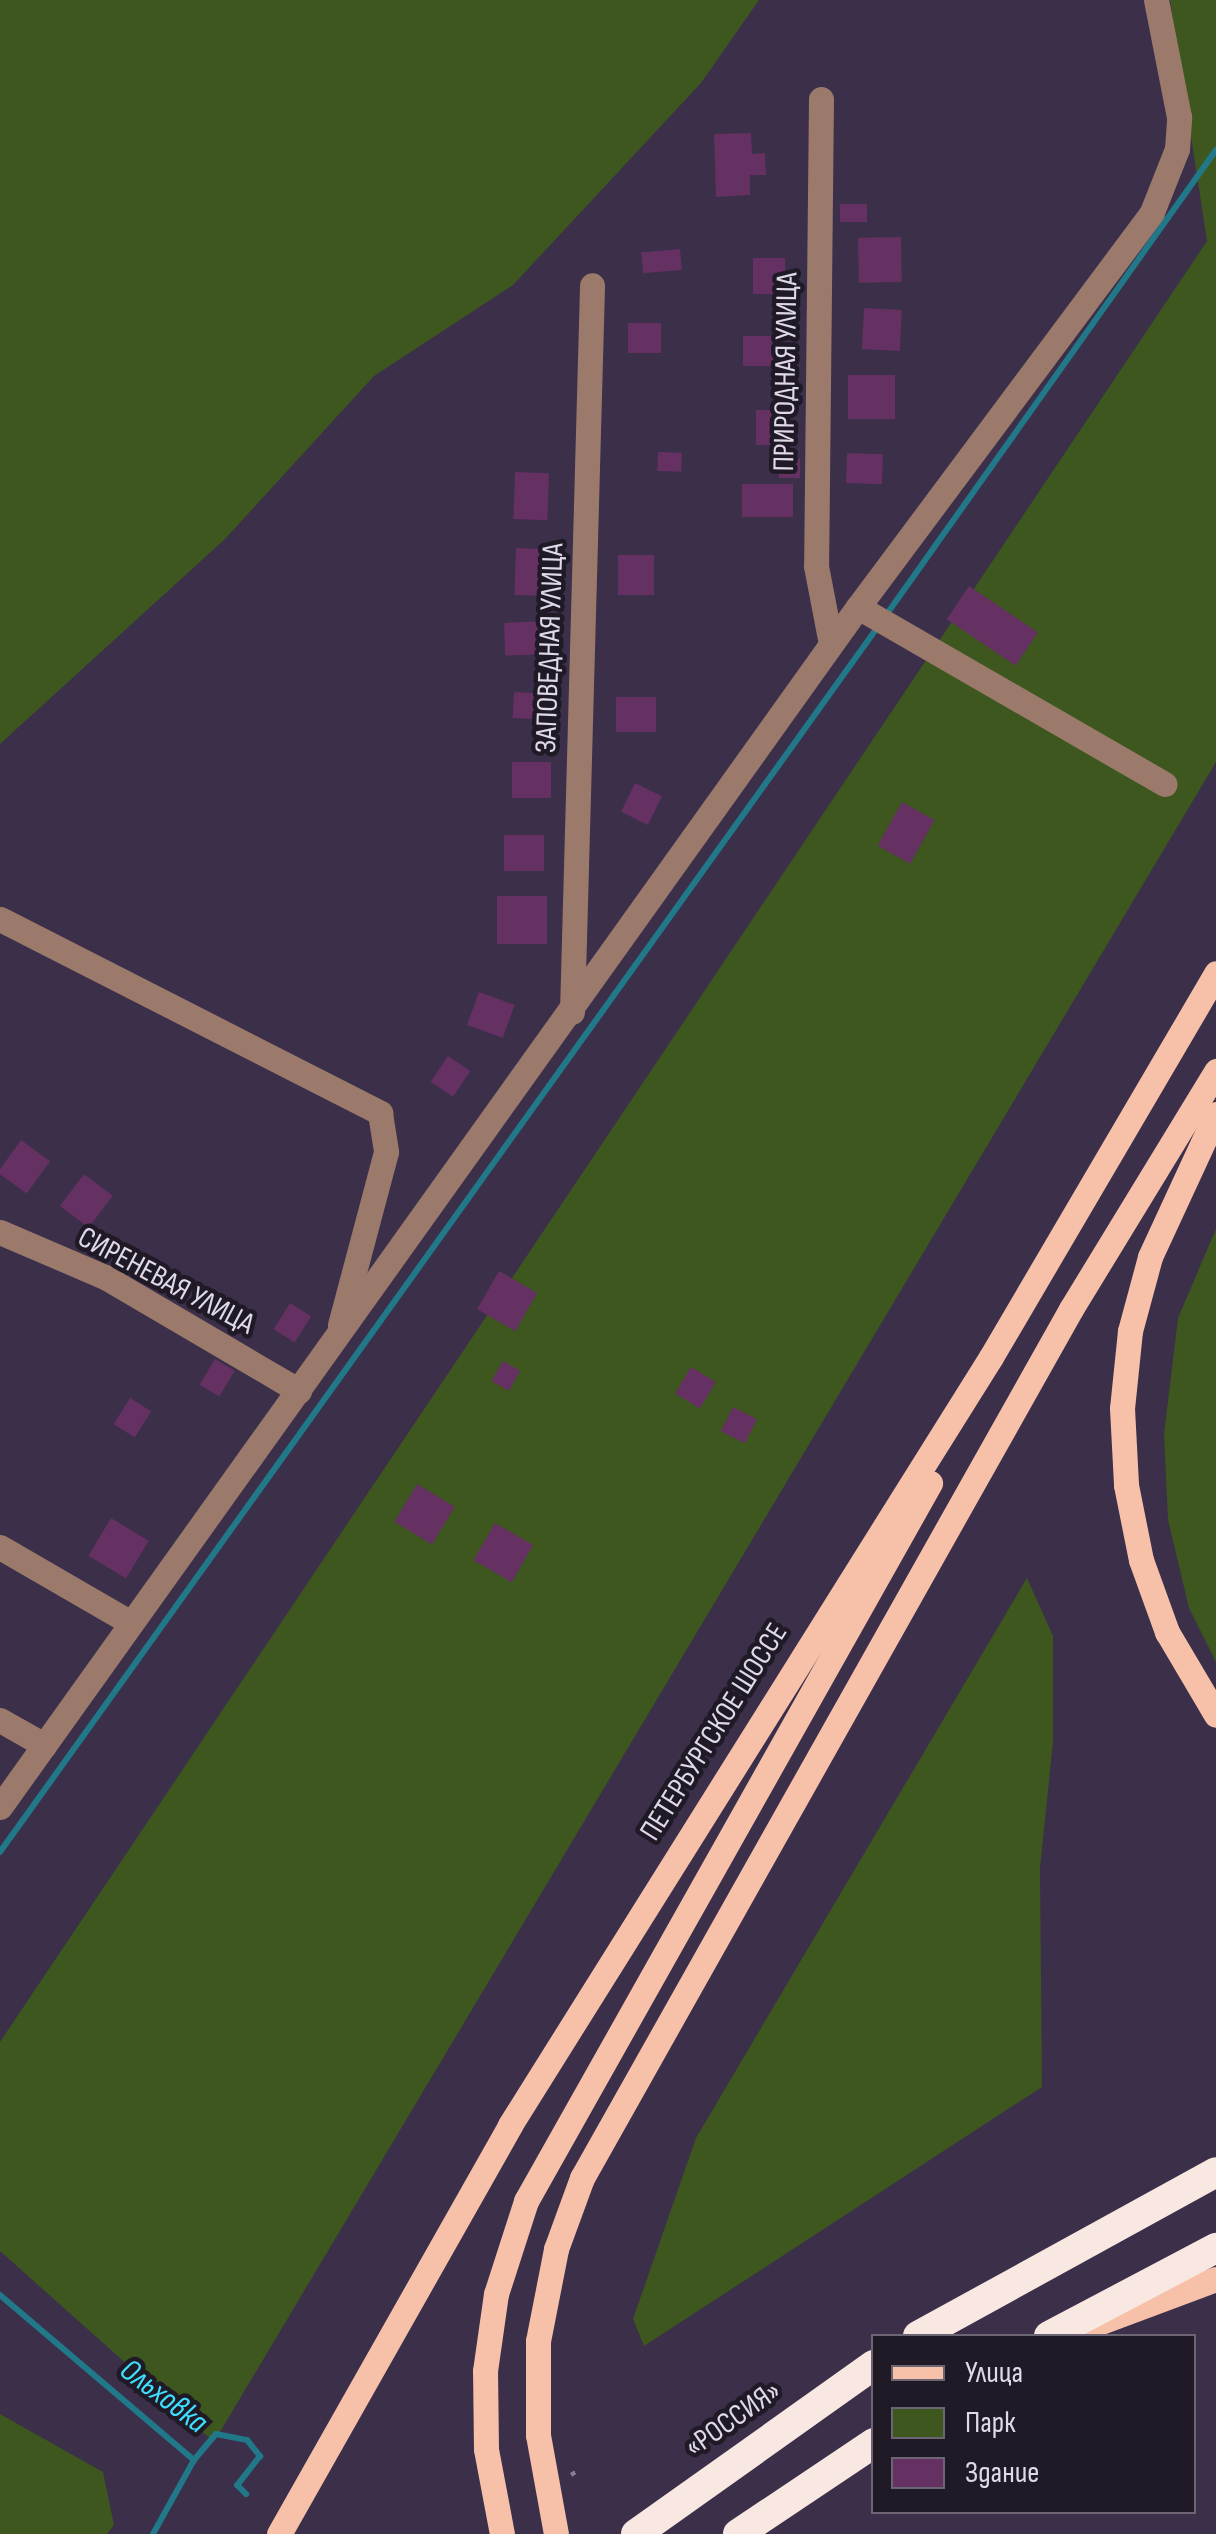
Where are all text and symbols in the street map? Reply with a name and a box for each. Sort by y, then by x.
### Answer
street label: ПРИРОДНАЯ УЛИЦА [766,272,806,472]
street label: ЗАПОВЕДНАЯ УЛИЦА [528,542,572,754]
street label: СИРЕНЕВАЯ УЛИЦА [72,1219,260,1343]
street label: ПЕТЕРБУРГСКОЕ ШОССЕ [633,1617,795,1847]
legend [871,2334,1196,2514]
water label: Ольховка [112,2352,214,2442]
text: Улица [965,2355,1023,2391]
street label: «РОССИЯ» [678,2373,788,2465]
text: Парк [965,2405,1016,2441]
text: Здание [965,2455,1039,2491]

